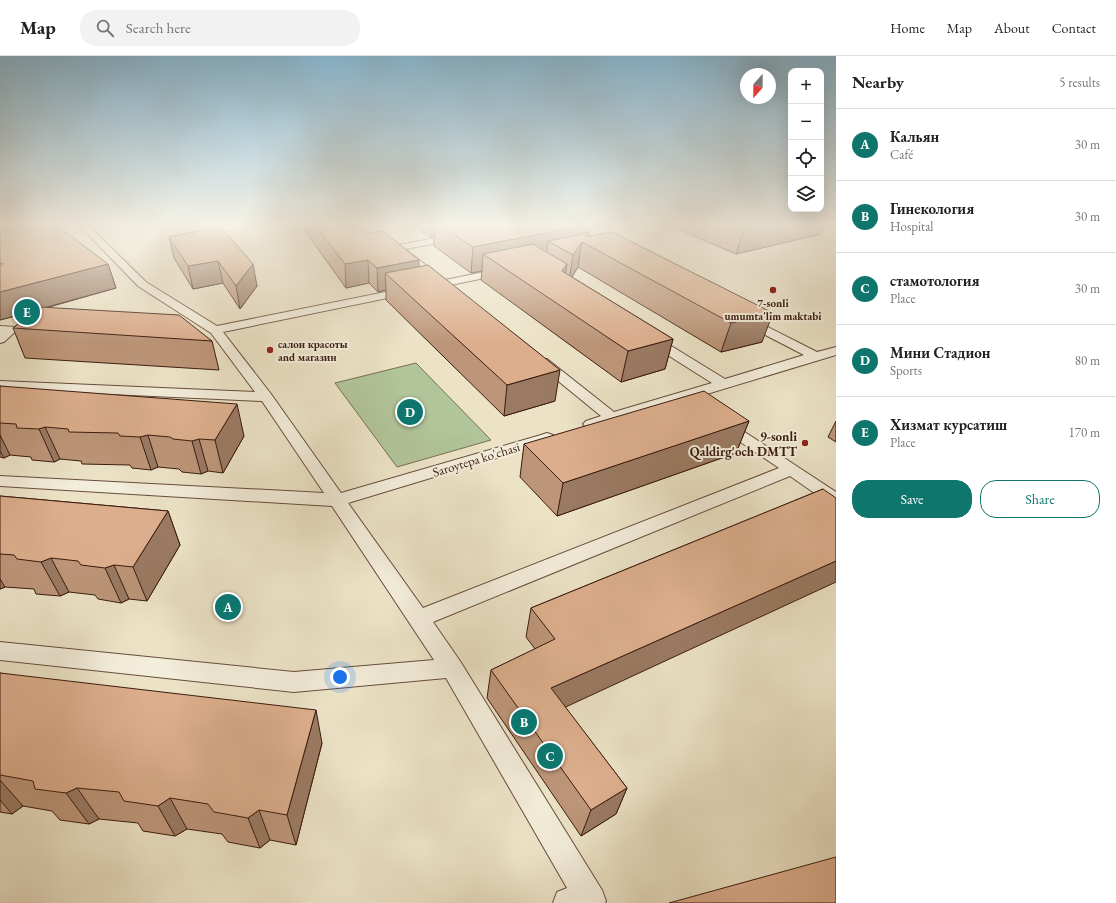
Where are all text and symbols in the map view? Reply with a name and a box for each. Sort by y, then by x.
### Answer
search box [80,10,360,46]
text: Map [20,15,56,40]
icon: search [94,17,116,39]
text: Search here [126,18,191,37]
text: Home [890,19,925,37]
text: Map [947,19,972,37]
text: About [994,19,1030,37]
text: Contact [1052,19,1096,37]
north arrow [740,68,776,104]
map controls [788,68,824,212]
button: + [788,68,824,104]
text: Nearby [852,71,904,93]
text: 5 results [1059,74,1100,91]
button: − [788,104,824,140]
text: Кальян [890,127,939,146]
text: A [860,136,870,153]
text: 30 m [1075,136,1100,153]
button: locate [788,140,824,176]
text: Café [890,146,913,163]
button: layers [788,176,824,212]
text: Гинекология [890,199,974,218]
text: B [861,208,869,225]
text: 30 m [1075,208,1100,225]
text: Hospital [890,218,934,235]
text: стамотология [890,271,980,290]
text: C [860,280,870,297]
text: 30 m [1075,280,1100,297]
marker: 7-sonli umumta'lim maktabi [768,285,778,295]
text: Place [890,290,916,307]
place label: 7-sonli umumta'lim maktabi [725,296,822,323]
pin: E [14,297,40,327]
place label: салон красоты and магазин [278,337,348,364]
text: Мини Стадион [890,343,991,362]
marker: салон красоты and магазин [265,345,275,355]
text: D [860,352,870,369]
text: 80 m [1075,352,1100,369]
text: Sports [890,362,922,379]
pin: D [397,397,423,427]
text: Хизмат курсатиш [890,415,1007,434]
text: E [861,424,869,441]
text: 170 m [1069,424,1100,441]
place label: 9-sonli Qaldirg'och DMTT [690,428,798,460]
text: Place [890,434,916,451]
street label: Saroytepa ko'chasi [430,438,522,481]
marker: 9-sonli Qaldirg'och DMTT [800,438,810,448]
button: Save [852,480,972,518]
button: Share [980,480,1100,518]
pin: A [215,592,241,622]
your location [330,667,350,687]
pin: B [511,707,537,737]
pin: C [537,741,563,771]

